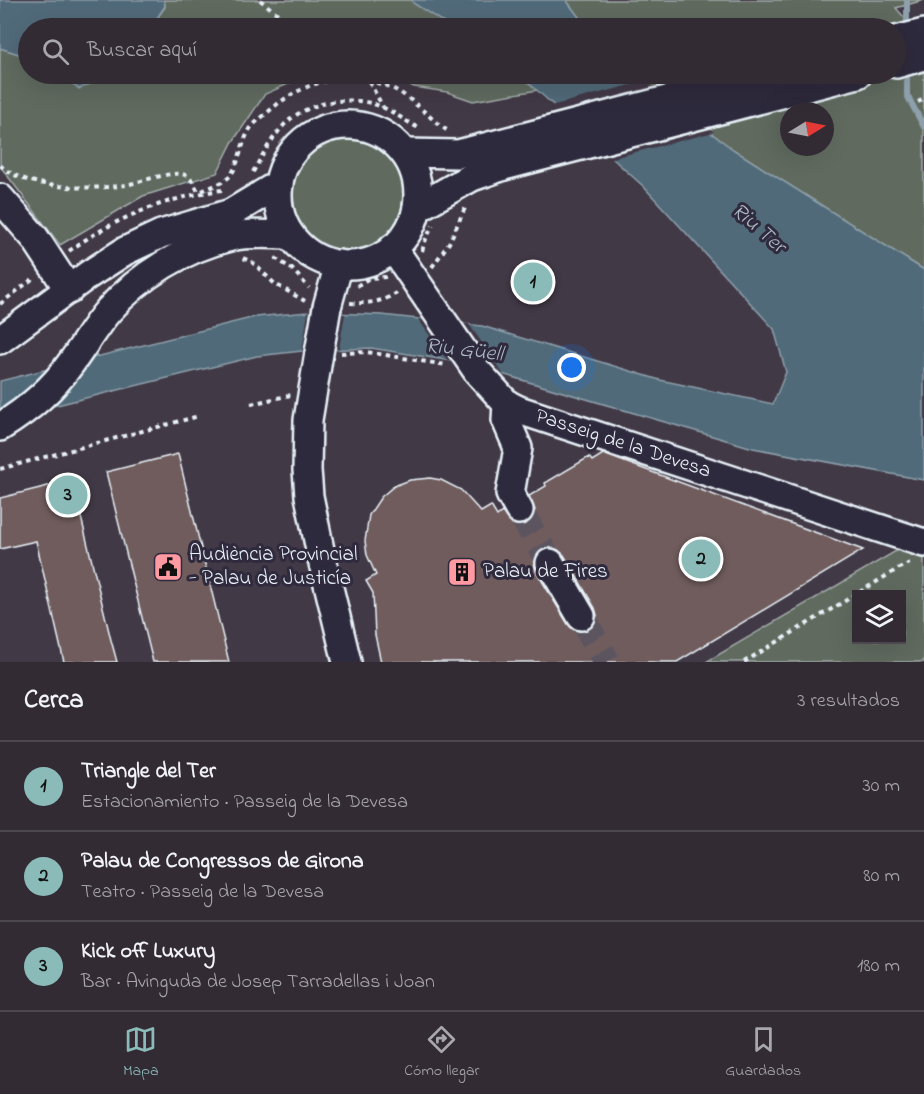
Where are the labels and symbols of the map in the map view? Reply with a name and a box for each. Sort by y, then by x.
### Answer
north arrow [780,102,834,156]
water label: Riu Ter [724,196,795,264]
pin: 1 [514,260,552,304]
water label: Riu Güell [423,330,507,372]
your location [557,353,586,382]
street label: Passeig de la Devesa [531,401,715,488]
pin: 3 [48,472,88,518]
pin: 2 [682,536,720,582]
place label: Audiència Provincial - Palau de Justicía [189,540,357,594]
public building icon: Audiència Provincial - Palau de Justicía [152,551,184,583]
building icon: Palau de Fires [446,556,478,588]
place label: Palau de Fires [483,557,608,587]

